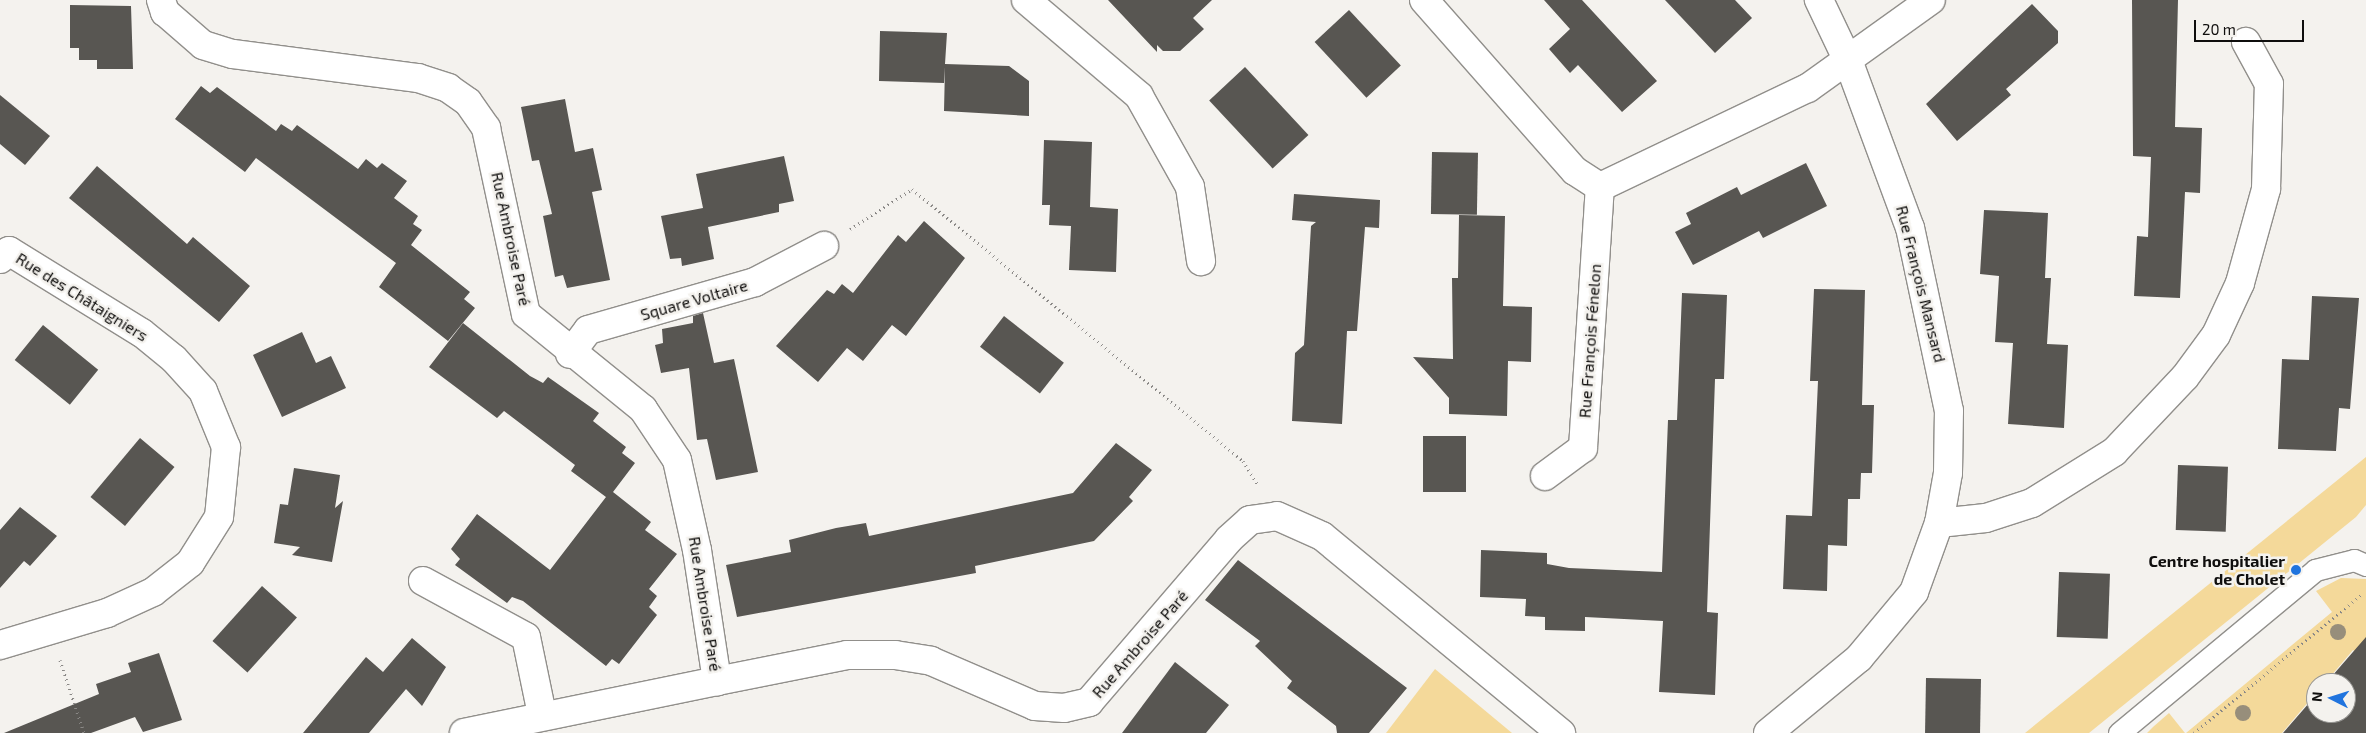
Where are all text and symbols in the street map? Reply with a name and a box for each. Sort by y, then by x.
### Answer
scale bar [2196,10,2306,42]
text: 20 m [2202,20,2236,38]
street label: Rue Ambroise Paré [487,170,535,308]
street label: Rue François Mansard [1892,204,1950,364]
street label: Rue des Châtaigniers [12,249,152,345]
street label: Rue François Fénelon [1575,263,1605,419]
street label: Square Voltaire [638,275,750,325]
street label: Rue Ambroise Paré [685,535,725,673]
place label: Centre hospitalier de Cholet [2148,551,2285,589]
marker: Centre hospitalier de Cholet [2289,563,2303,577]
street label: Rue Ambroise Paré [1088,586,1192,702]
north arrow [2306,673,2356,723]
text: N [2308,691,2325,703]

